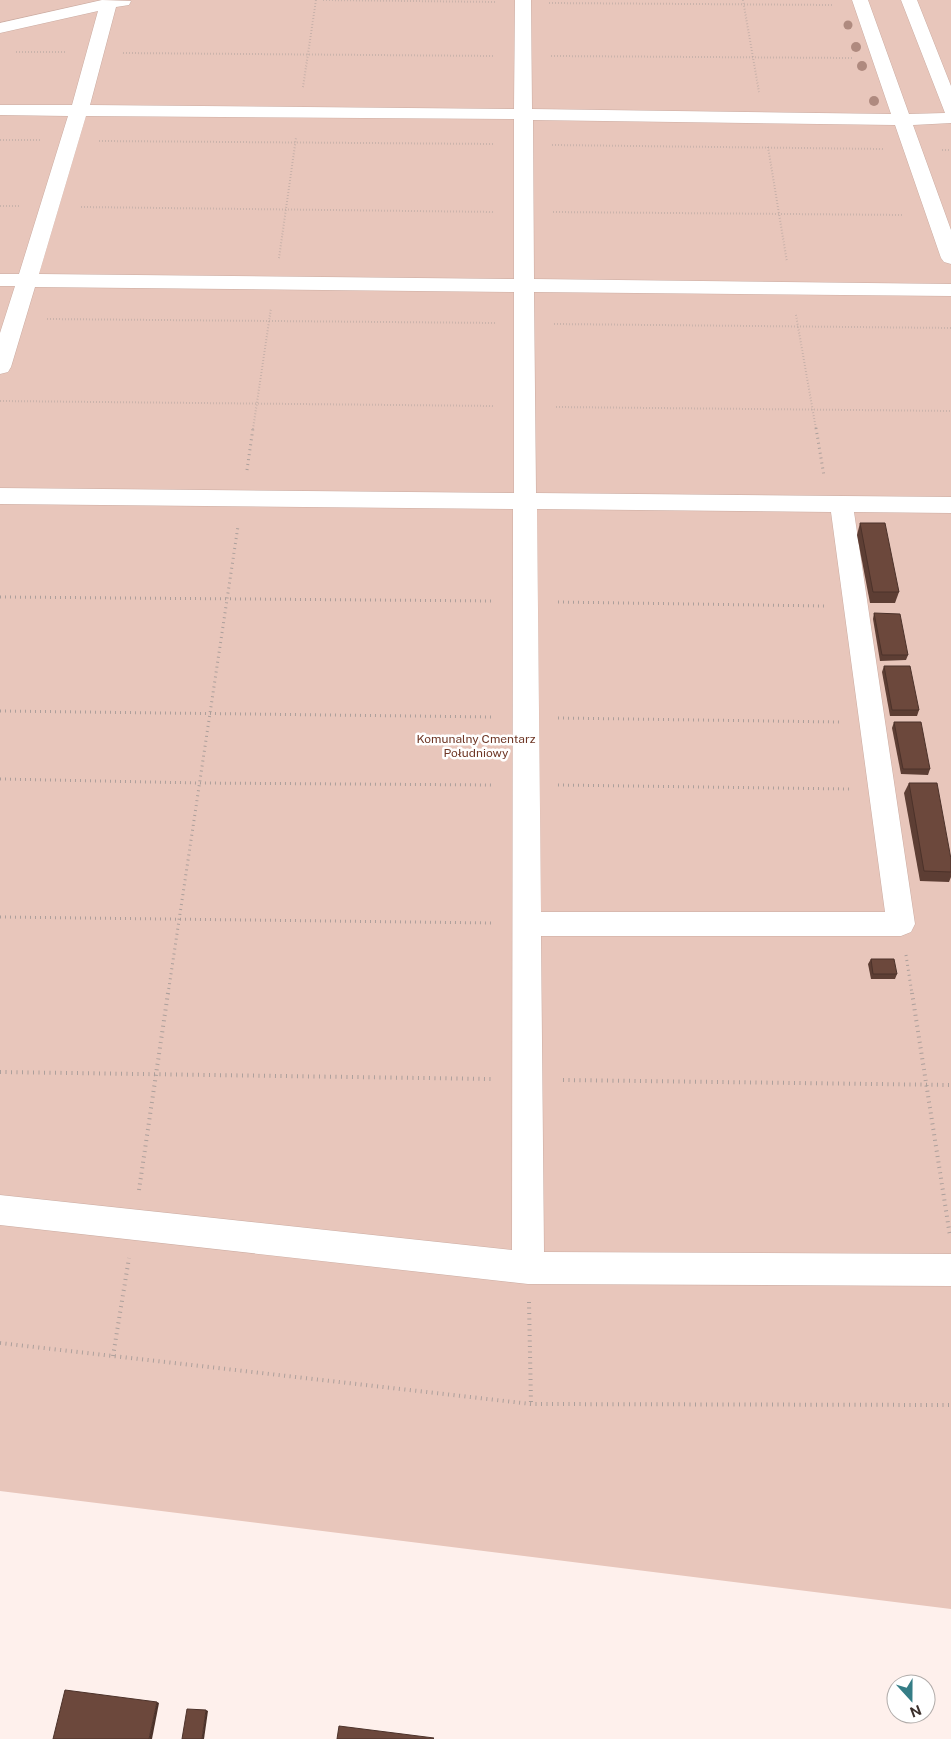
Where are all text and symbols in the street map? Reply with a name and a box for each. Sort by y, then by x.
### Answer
park label: Komunalny Cmentarz Południowy [416,732,536,760]
north arrow [886,1674,936,1724]
text: N [908,1702,924,1721]

